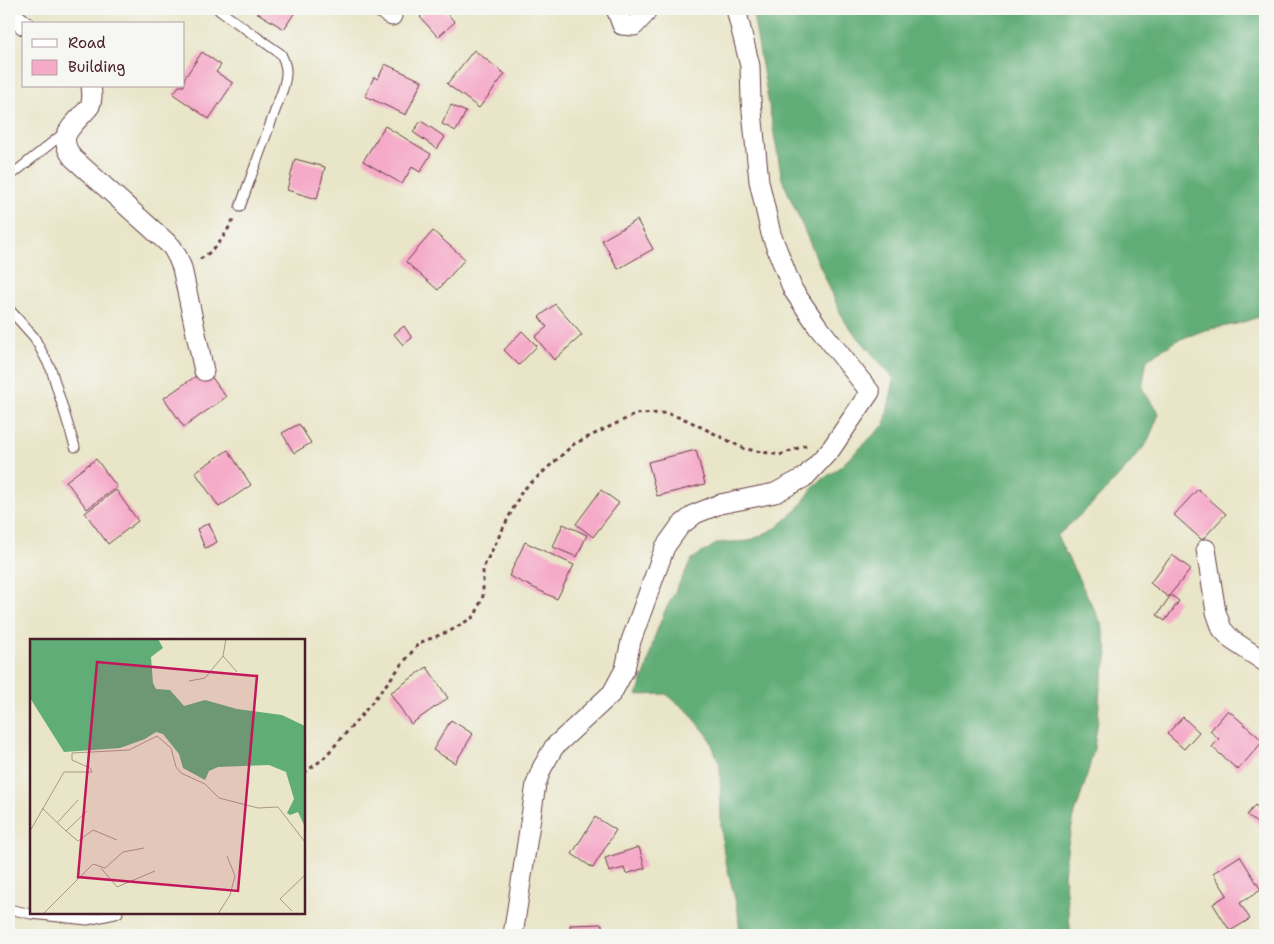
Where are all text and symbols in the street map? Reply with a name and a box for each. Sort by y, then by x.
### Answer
legend [22,22,185,88]
text: Road [68,33,106,53]
text: Building [68,57,125,77]
inset map [30,639,305,914]

